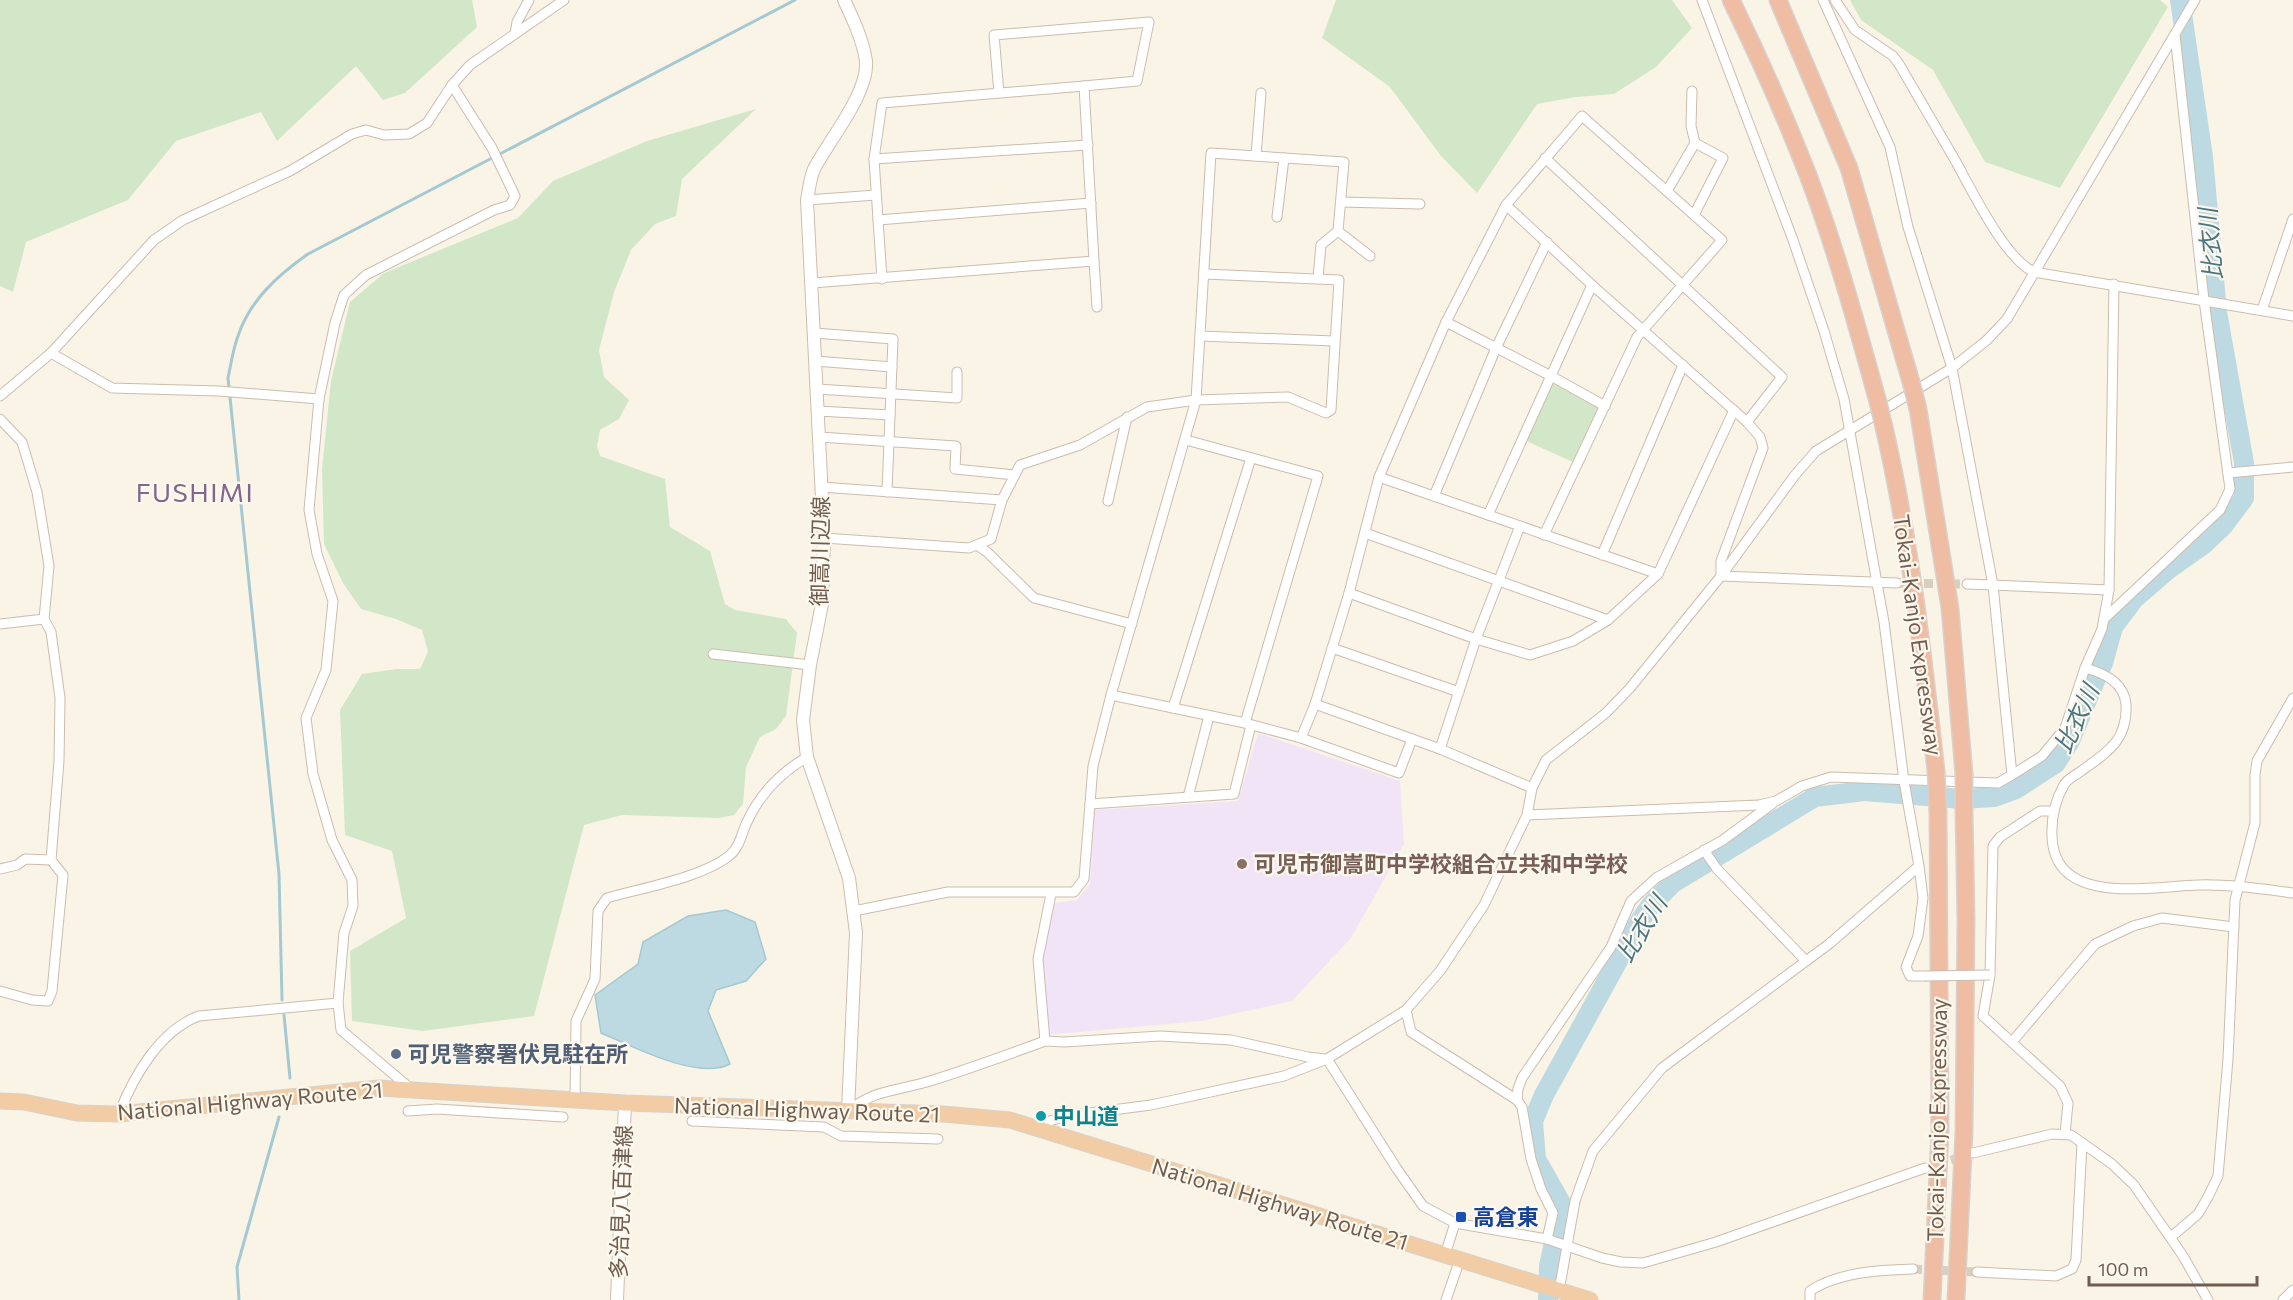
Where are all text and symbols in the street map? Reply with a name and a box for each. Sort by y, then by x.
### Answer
water label: 比衣川 [2192,204,2227,281]
district label: FUSHIMI [136,476,254,507]
street label: 御嵩川辺線 [805,496,834,606]
street label: Tokai-Kanjo Expressway [1888,513,1949,757]
water label: 比衣川 [2047,677,2105,757]
place label: 可児市御嵩町中学校組合立共和中学校 [1254,850,1628,877]
marker: 可児市御嵩町中学校組合立共和中学校 [1235,857,1249,871]
water label: 比衣川 [1609,887,1674,966]
street label: Tokai-Kanjo Expressway [1921,998,1952,1242]
place label: 可児警察署伏見駐在所 [408,1040,628,1067]
marker: 可児警察署伏見駐在所 [389,1047,403,1061]
street label: National Highway Route 21 [116,1075,384,1126]
street label: National Highway Route 21 [674,1091,941,1128]
place label: 中山道 [1053,1102,1119,1129]
marker: 中山道 [1034,1109,1048,1123]
street label: 多治見八百津線 [604,1125,637,1279]
street label: National Highway Route 21 [1149,1152,1411,1255]
place label: 高倉東 [1473,1203,1539,1230]
marker: 高倉東 [1454,1210,1468,1224]
scale bar [2089,1249,2257,1287]
text: 100 m [2098,1258,2148,1280]

